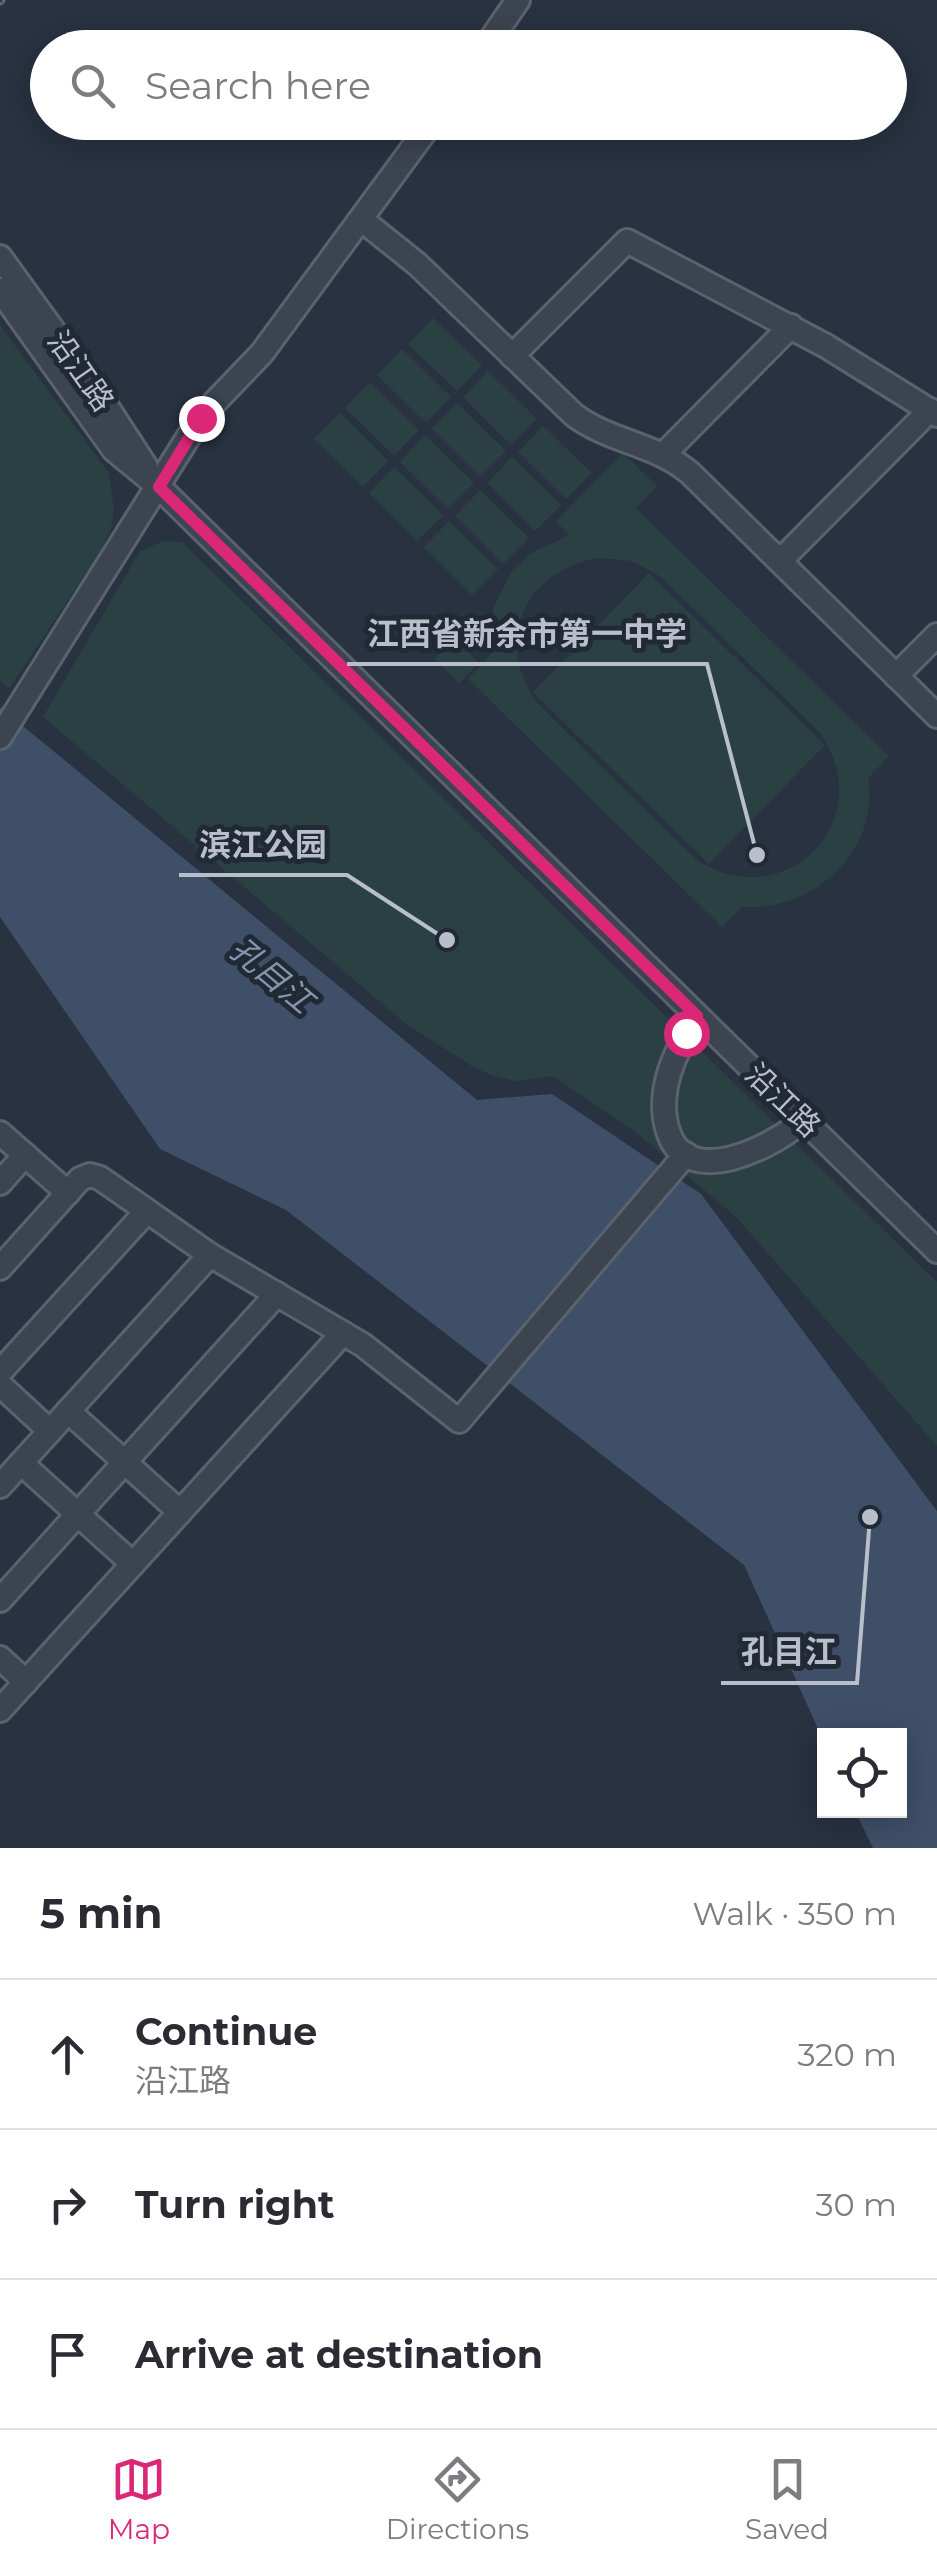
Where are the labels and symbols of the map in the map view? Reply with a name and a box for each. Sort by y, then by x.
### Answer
street label: 沿江路 [40,324,122,418]
route end [179,396,225,442]
callout: 江西省新余市第一中学 [347,602,707,664]
text: 江西省新余市第一中学 [367,614,687,653]
callout: 滨江公园 [179,813,347,875]
text: 滨江公园 [199,825,327,864]
water label: 孔目江 [223,929,324,1023]
route start [664,1011,710,1057]
street label: 沿江路 [738,1055,828,1145]
callout: 孔目江 [721,1621,857,1683]
text: 孔目江 [741,1632,837,1671]

